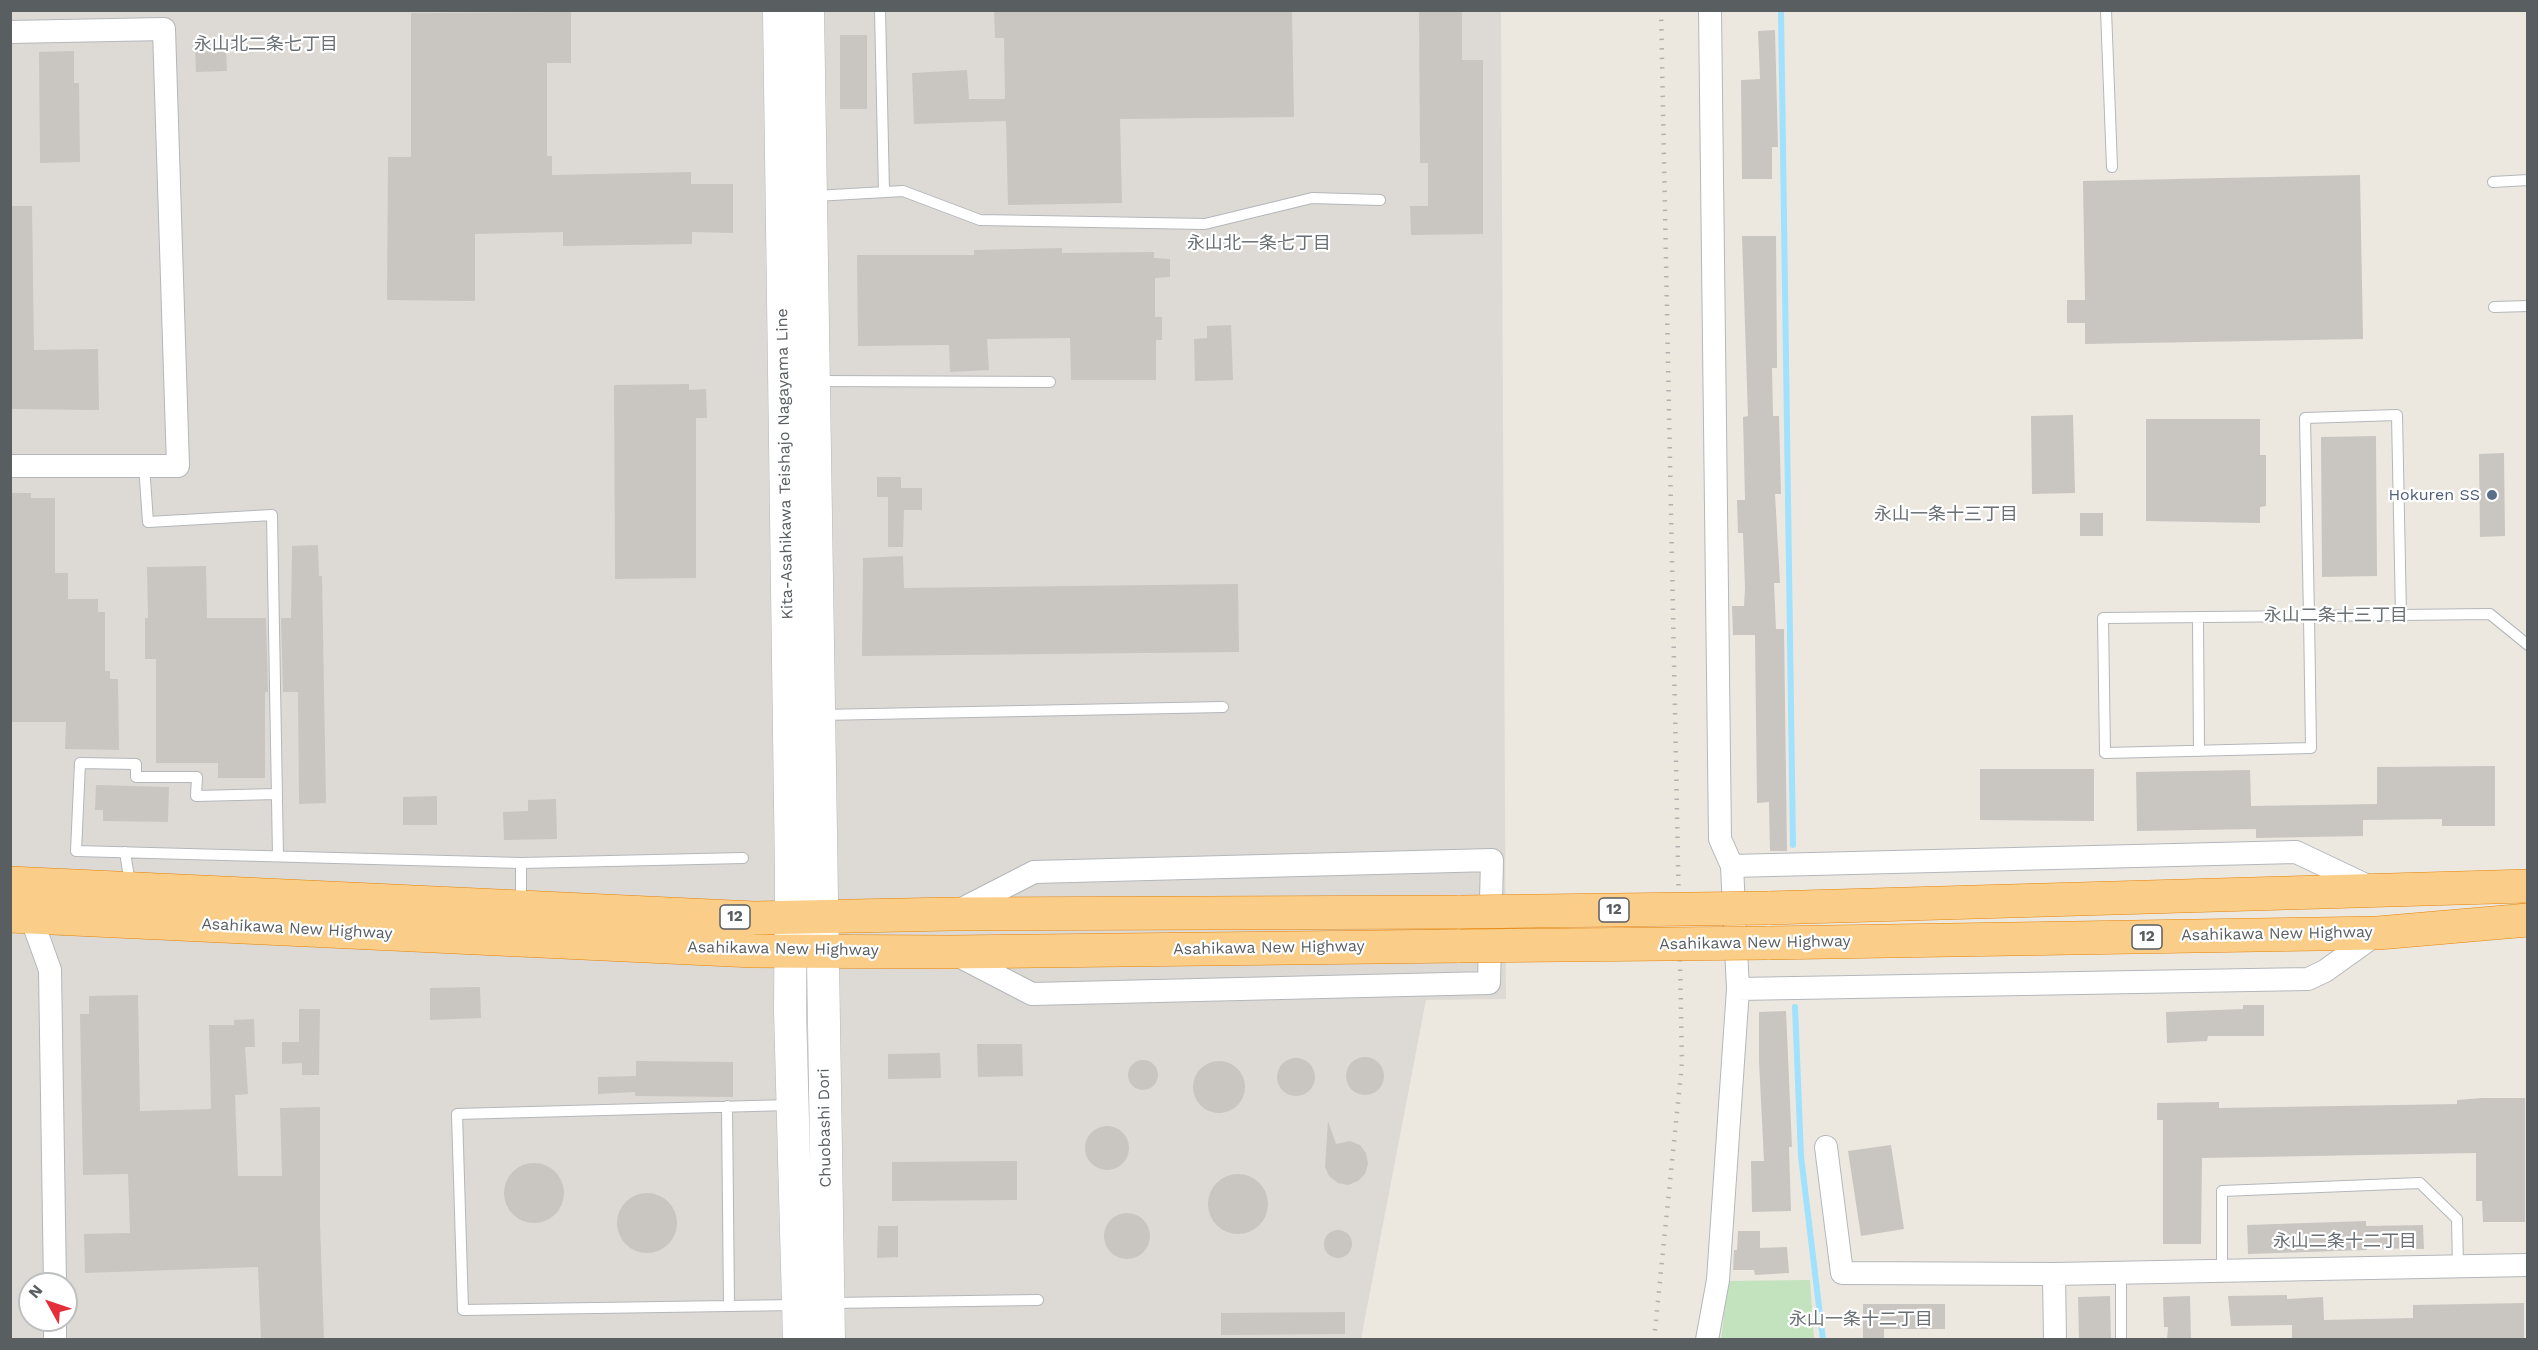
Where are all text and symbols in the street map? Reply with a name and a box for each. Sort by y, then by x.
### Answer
district label: 永山北二条七丁目 [194,34,338,56]
district label: 永山北一条七丁目 [1187,233,1331,255]
street label: Kita-Asahikawa Teishajo Nagayama Line [773,308,797,620]
place label: Hokuren SS [2388,485,2480,505]
marker: Hokuren SS [2485,488,2499,502]
district label: 永山一条十三丁目 [1874,504,2018,526]
district label: 永山二条十三丁目 [2264,605,2408,627]
road number: 12 [1599,898,1629,922]
road number: 12 [720,905,750,929]
street label: Asahikawa New Highway [201,914,393,944]
street label: Asahikawa New Highway [2181,923,2373,945]
road number: 12 [2132,925,2162,949]
street label: Asahikawa New Highway [1659,932,1851,954]
street label: Asahikawa New Highway [1173,937,1365,959]
street label: Asahikawa New Highway [687,938,879,960]
street label: Chuobashi Dori [814,1068,836,1188]
district label: 永山二条十二丁目 [2273,1231,2417,1253]
north arrow [18,1272,78,1332]
text: N [24,1281,46,1302]
district label: 永山一条十二丁目 [1789,1309,1933,1331]

